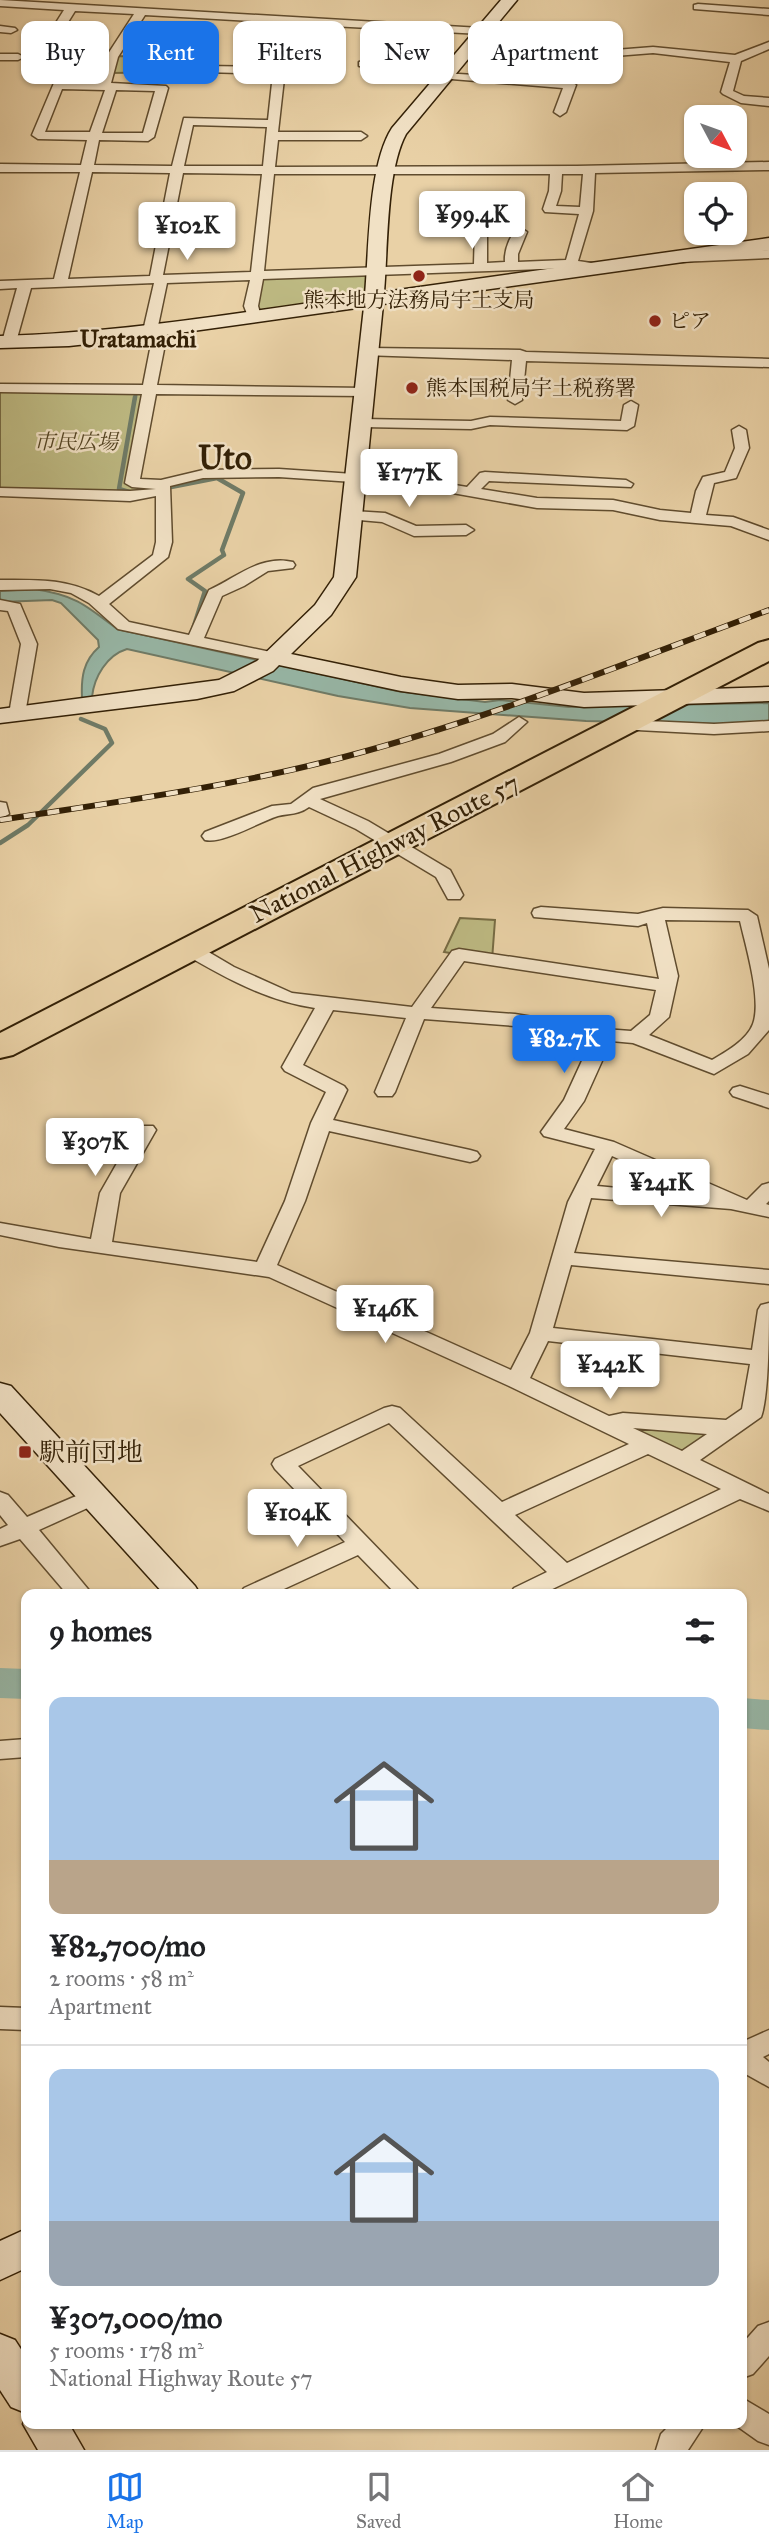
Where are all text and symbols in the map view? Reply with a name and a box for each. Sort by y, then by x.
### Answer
chip: Buy [21,21,109,84]
chip: Rent [123,21,219,84]
chip: Filters [233,21,346,84]
chip: New [360,21,454,84]
chip: Apartment [468,21,623,84]
north arrow [684,105,747,168]
map controls [684,105,747,245]
button: locate [684,182,747,245]
pin: ¥99.4K [415,191,529,251]
text: ¥99.4K [435,200,509,228]
pin: ¥102K [138,202,236,262]
text: ¥102K [154,211,220,239]
marker: 熊本地方法務局宇土支局 [411,268,427,284]
place label: 熊本地方法務局宇土支局 [304,287,535,313]
place label: ピア [669,308,711,334]
marker: ピア [647,313,663,329]
district label: Uratamachi [80,324,197,354]
place label: 熊本国税局宇土税務署 [426,375,636,401]
marker: 熊本国税局宇土税務署 [404,380,420,396]
park label: 市民広場 [34,429,120,455]
district label: Uto [198,438,252,478]
pin: ¥177K [360,449,458,509]
text: ¥177K [376,458,442,486]
street label: National Highway Route 57 [244,766,524,930]
pin: ¥82.7K [507,1016,621,1075]
text: ¥82.7K [528,1024,600,1052]
pin: ¥307K [46,1118,144,1178]
text: ¥307K [62,1127,128,1155]
pin: ¥241K [612,1160,710,1219]
text: ¥241K [629,1168,693,1196]
pin: ¥146K [336,1286,434,1345]
text: ¥146K [352,1294,418,1322]
pin: ¥242K [561,1342,659,1401]
text: ¥242K [577,1350,643,1378]
place label: 駅前団地 [39,1436,143,1468]
marker: 駅前団地 [17,1444,33,1460]
pin: ¥104K [248,1490,346,1549]
text: ¥104K [264,1498,330,1526]
icon: filters [681,1612,719,1650]
text: 9 homes [49,1613,152,1649]
icon: home [321,1743,447,1869]
text: ¥82,700/mo [49,1928,206,1964]
text: 2 rooms · 58 m² [49,1964,194,1992]
text: Apartment [49,1992,152,2020]
icon: home [321,2115,447,2241]
text: ¥307,000/mo [49,2300,222,2336]
text: 5 rooms · 178 m² [49,2336,204,2364]
text: National Highway Route 57 [49,2364,312,2392]
tab: Map [106,2468,144,2533]
tab: Saved [356,2468,401,2533]
tab: Home [613,2468,663,2533]

